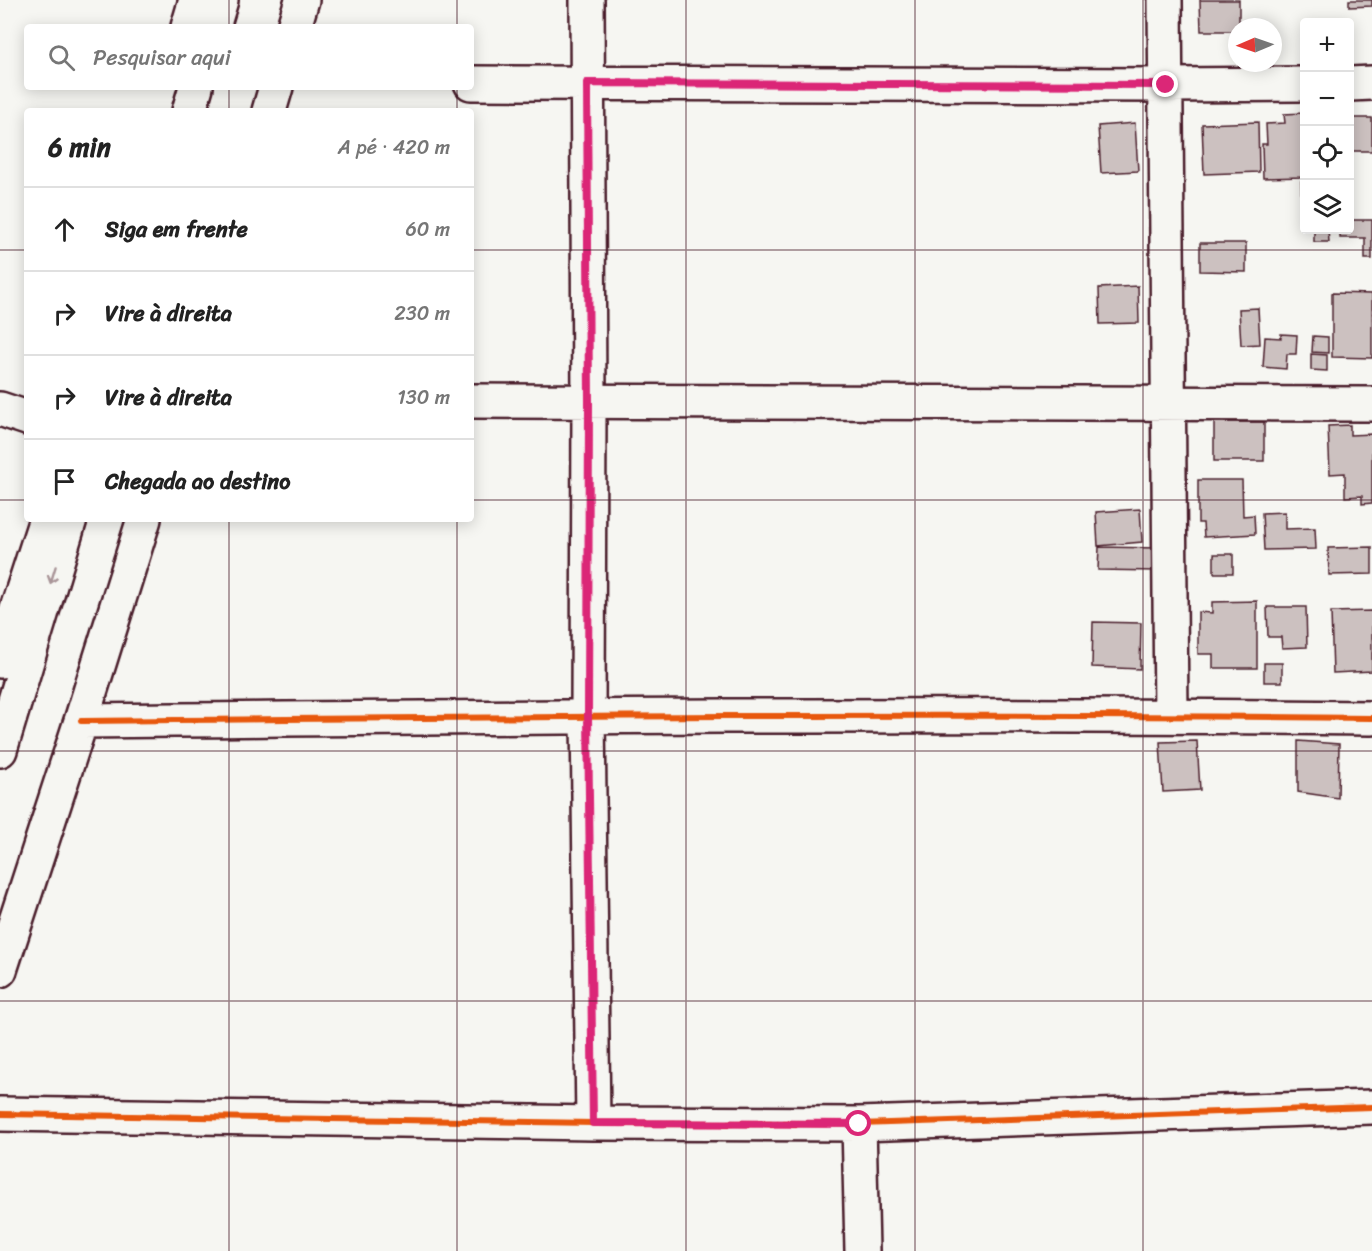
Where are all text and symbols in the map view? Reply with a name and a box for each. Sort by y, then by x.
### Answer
north arrow [1228,18,1282,72]
map controls [1300,18,1354,234]
button: + [1300,18,1354,72]
search box [24,24,474,90]
text: Pesquisar aqui [93,38,231,77]
icon: search [45,41,78,74]
route end [1152,71,1178,97]
button: − [1300,72,1354,126]
text: 6 min [48,124,111,170]
button: locate [1300,126,1354,180]
text: A pé · 420 m [338,130,450,165]
button: layers [1300,180,1354,234]
text: Siga em frente [105,210,248,249]
text: 60 m [405,212,450,247]
icon: ahead [48,213,81,246]
text: Vire à direita [105,294,232,333]
text: 230 m [394,296,450,331]
icon: right [48,297,81,330]
text: Vire à direita [105,378,232,417]
text: 130 m [397,380,450,415]
icon: right [48,381,81,414]
text: Chegada ao destino [105,462,290,501]
icon: arrive [48,465,81,498]
one-way arrow [47,565,58,584]
route start [845,1110,871,1136]

